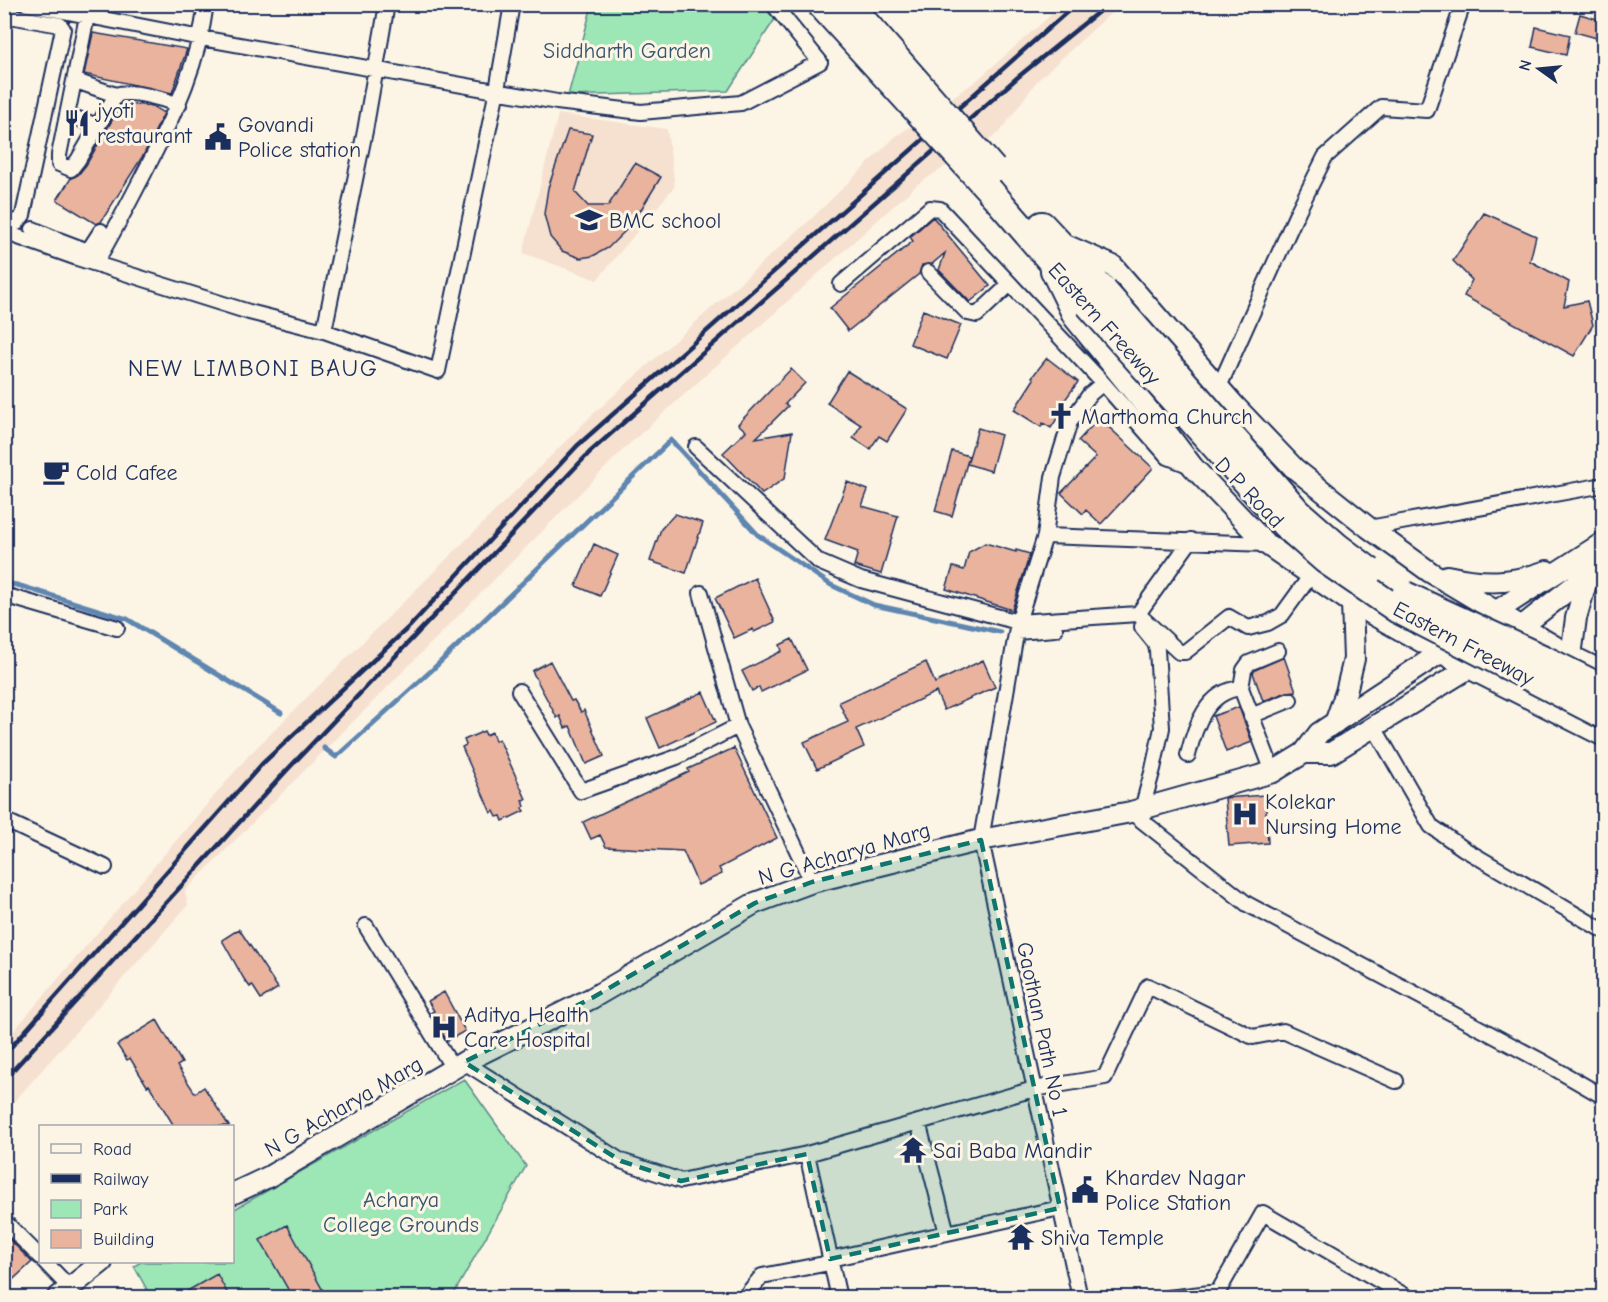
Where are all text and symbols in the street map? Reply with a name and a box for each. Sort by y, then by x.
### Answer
park label: Siddharth Garden [543,38,711,64]
north arrow [1509,39,1569,99]
text: N [1515,58,1536,73]
place label: jyoti restaurant [94,98,193,149]
restaurant icon: jyoti restaurant [62,108,92,138]
place label: Govandi Police station [238,112,361,163]
public building icon: Govandi Police station [203,122,233,152]
school or university icon: BMC school [574,205,604,235]
place label: BMC school [609,208,721,234]
street label: Eastern Freeway [1043,257,1166,390]
district label: NEW LIMBONI BAUG [128,354,378,382]
church icon: Marthoma Church [1046,401,1076,431]
place label: Marthoma Church [1081,404,1253,430]
street label: D P Road [1209,452,1289,534]
cafe icon: Cold Cafee [41,457,71,487]
place label: Cold Cafee [76,460,178,486]
street label: Eastern Freeway [1389,596,1539,692]
place label: Kolekar Nursing Home [1265,789,1402,840]
hospital icon: Kolekar Nursing Home [1230,799,1260,829]
street label: N G Acharya Marg [755,817,933,891]
street label: Gaothan Path No 1 [1011,940,1073,1119]
place label: Aditya Health Care Hospital [464,1002,591,1053]
hospital icon: Aditya Health Care Hospital [429,1012,459,1042]
street label: N G Acharya Marg [260,1051,427,1163]
legend [39,1125,234,1263]
temple icon: Sai Baba Mandir [898,1135,928,1165]
place label: Sai Baba Mandir [933,1138,1092,1164]
text: Road [93,1139,132,1160]
place label: Khardev Nagar Police Station [1105,1165,1246,1216]
text: Railway [93,1169,150,1190]
public building icon: Khardev Nagar Police Station [1070,1175,1100,1205]
park label: Acharya College Grounds [323,1187,479,1238]
text: Park [93,1199,128,1220]
temple icon: Shiva Temple [1006,1222,1036,1252]
place label: Shiva Temple [1041,1225,1164,1251]
text: Building [93,1229,155,1250]

